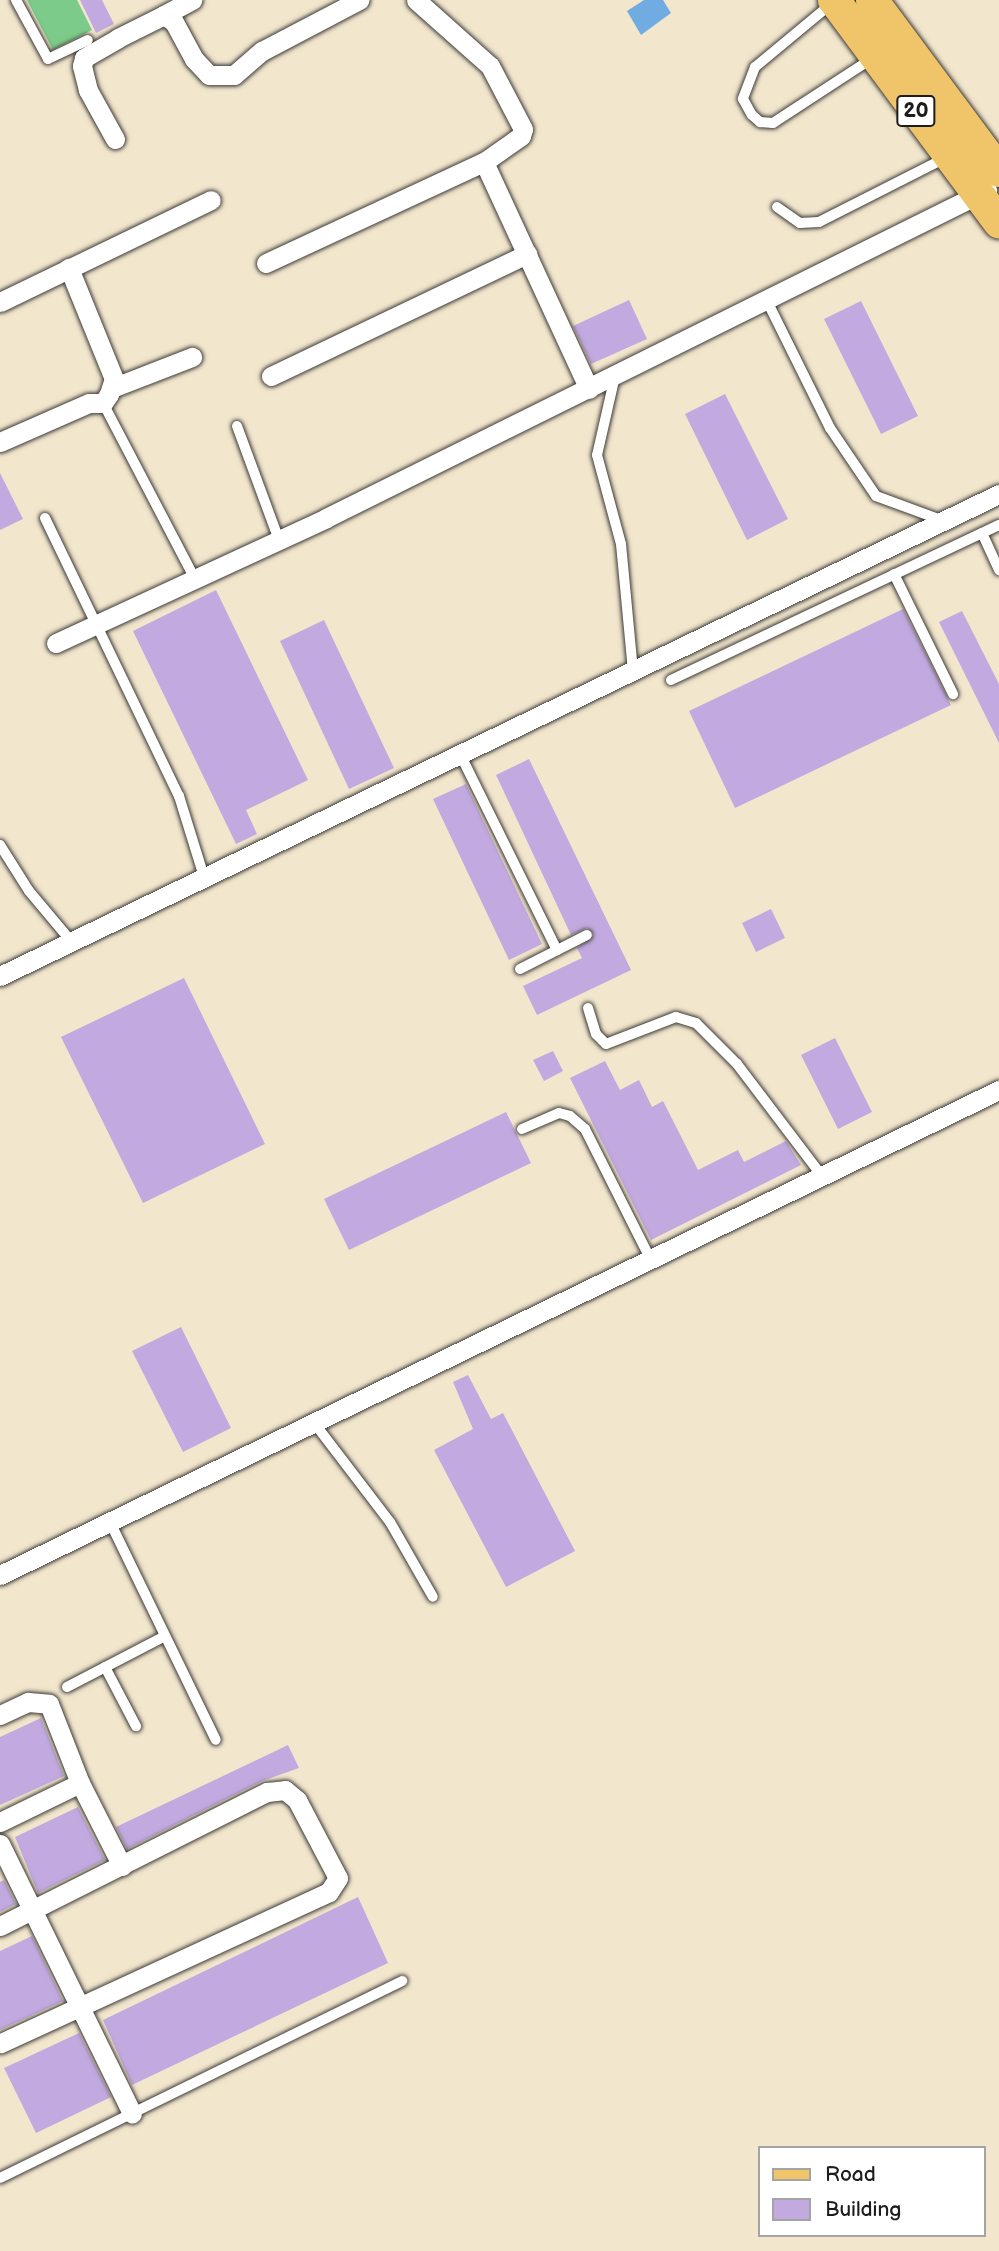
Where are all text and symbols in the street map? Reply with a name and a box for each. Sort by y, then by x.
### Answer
road number: 20 [895,94,937,128]
legend [758,2146,985,2237]
text: Road [825,2162,876,2187]
text: Building [825,2197,901,2222]

